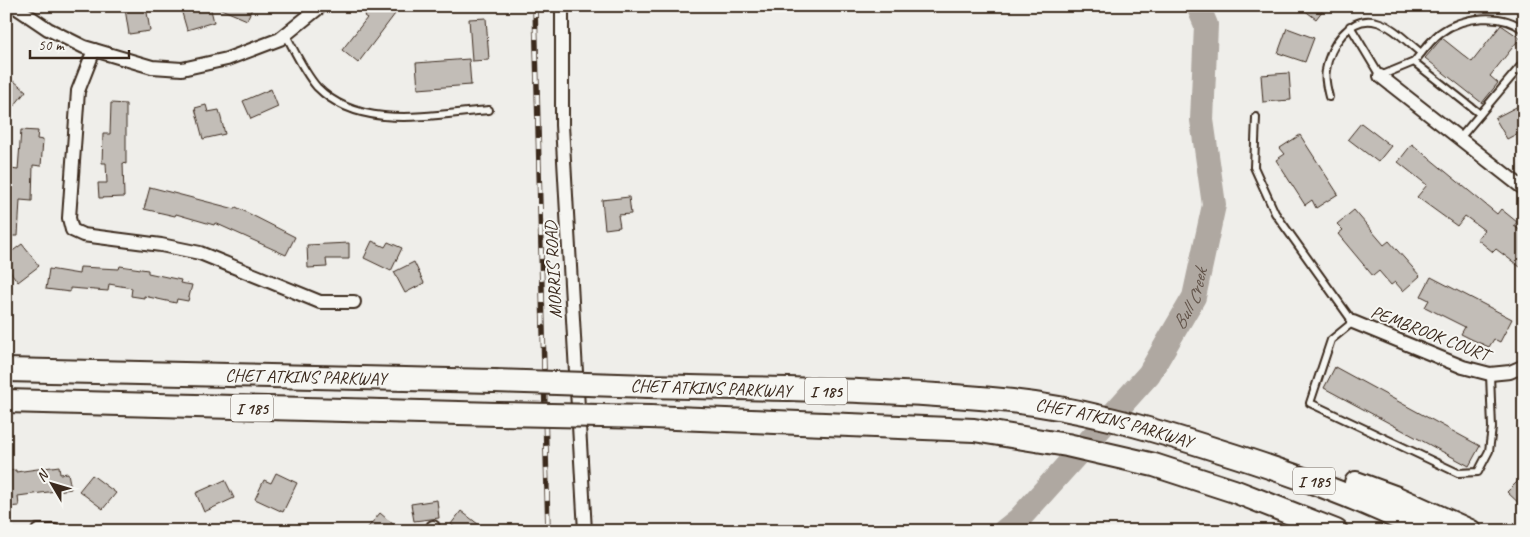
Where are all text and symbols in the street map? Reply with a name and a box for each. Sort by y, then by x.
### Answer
scale bar [30,28,129,60]
text: 50 m [38,36,65,55]
street label: MORRIS ROAD [539,219,567,319]
water label: Bull Creek [1167,264,1213,334]
street label: PEMBROOK COURT [1368,300,1496,367]
street label: CHET ATKINS PARKWAY [225,364,390,390]
street label: CHET ATKINS PARKWAY [630,374,795,402]
road number: I 185 [805,378,847,404]
street label: CHET ATKINS PARKWAY [1034,393,1198,454]
road number: I 185 [231,394,273,422]
north arrow [28,460,78,510]
text: N [33,466,53,485]
road number: I 185 [1293,468,1335,494]

